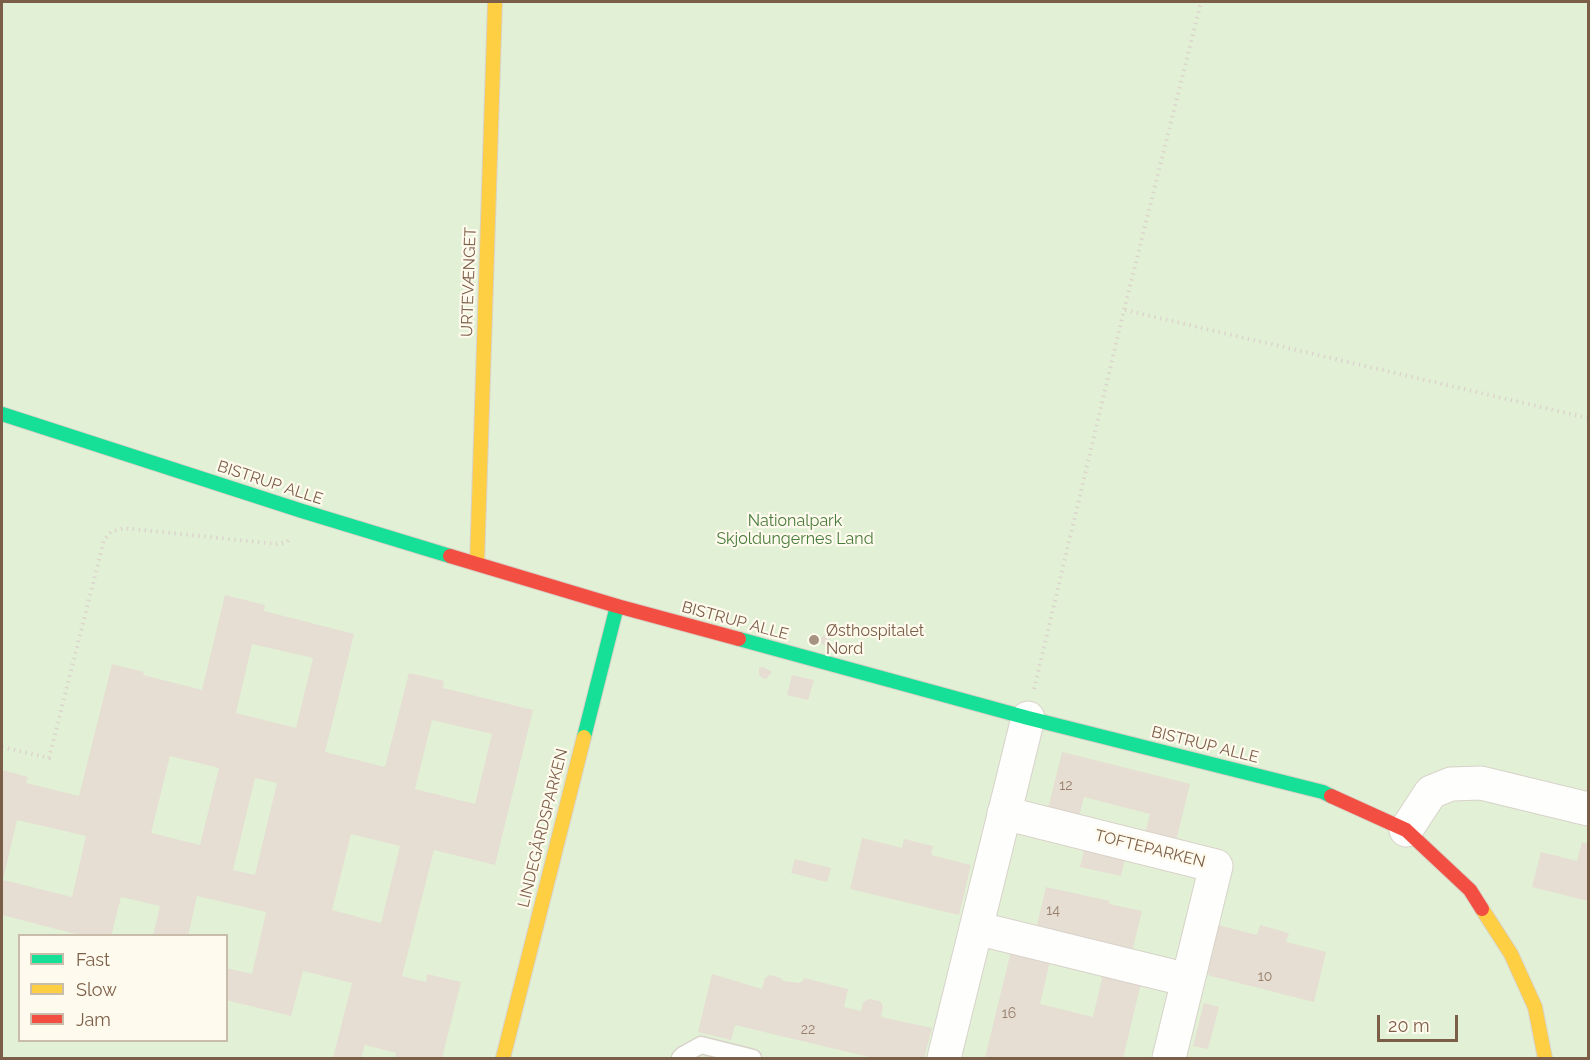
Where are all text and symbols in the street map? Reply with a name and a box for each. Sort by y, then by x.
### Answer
street label: URTEVÆNGET [457,227,481,337]
street label: BISTRUP ALLE [215,457,325,509]
park label: Nationalpark Skjoldungernes Land [716,511,874,549]
street label: BISTRUP ALLE [679,598,791,644]
place label: Østhospitalet Nord [826,621,924,659]
marker: Østhospitalet Nord [807,633,821,647]
street label: BISTRUP ALLE [1149,722,1261,768]
street label: LINDEGÅRDSPARKEN [514,746,572,910]
house number: 12 [1059,778,1073,794]
street label: TOFTEPARKEN [1093,826,1207,872]
house number: 14 [1046,903,1060,919]
legend [18,934,228,1042]
text: Fast [76,949,110,970]
house number: 10 [1258,969,1272,985]
text: Slow [76,979,117,1000]
scale bar [1380,1003,1461,1041]
house number: 16 [1002,1006,1016,1022]
text: Jam [76,1009,111,1030]
text: 20 m [1388,1015,1430,1036]
house number: 22 [801,1022,815,1038]

